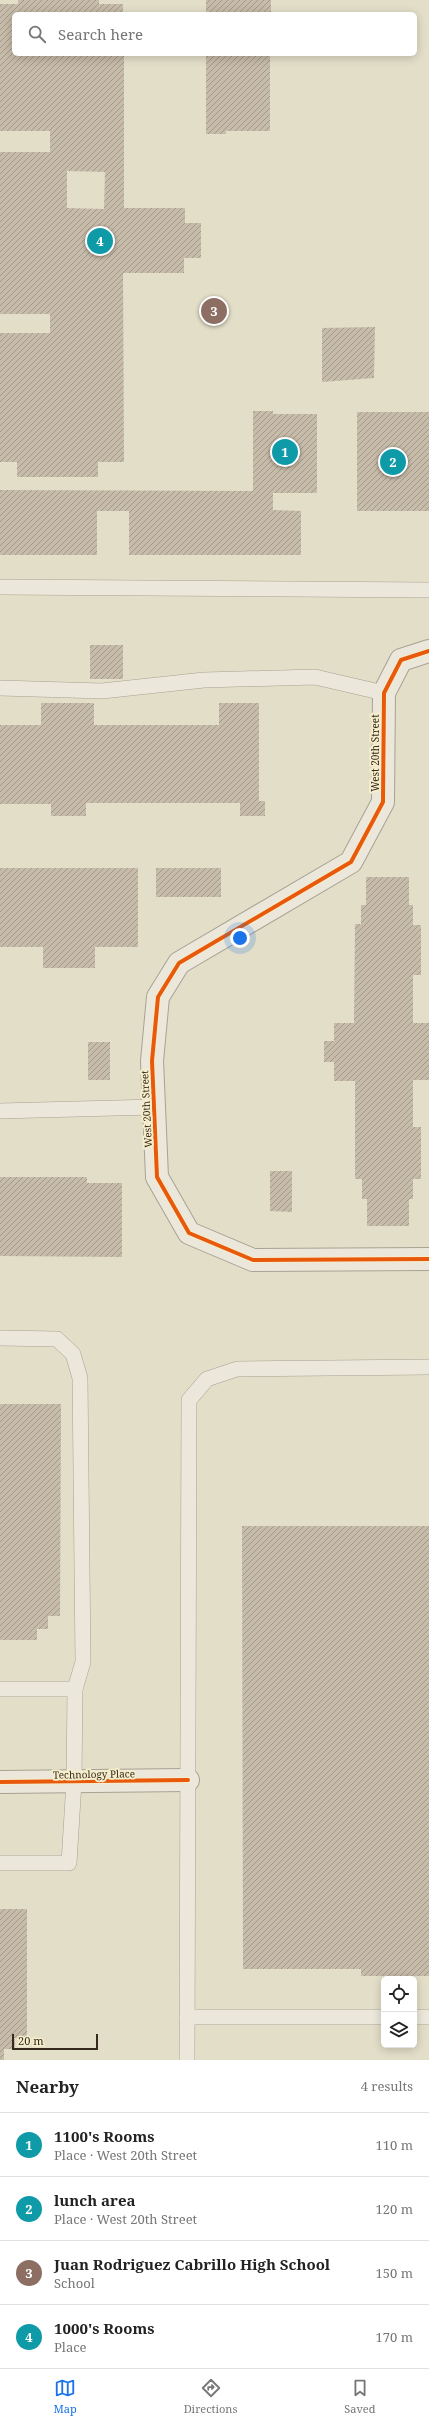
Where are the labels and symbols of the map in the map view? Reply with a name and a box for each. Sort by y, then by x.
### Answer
pin: 4 [87,226,113,256]
pin: 3 [201,296,227,326]
pin: 1 [272,437,298,467]
pin: 2 [380,447,406,477]
street label: West 20th Street [368,714,382,792]
your location [230,928,250,948]
street label: West 20th Street [137,1070,155,1148]
street label: Technology Place [53,1766,135,1782]
scale bar [12,2032,98,2051]

